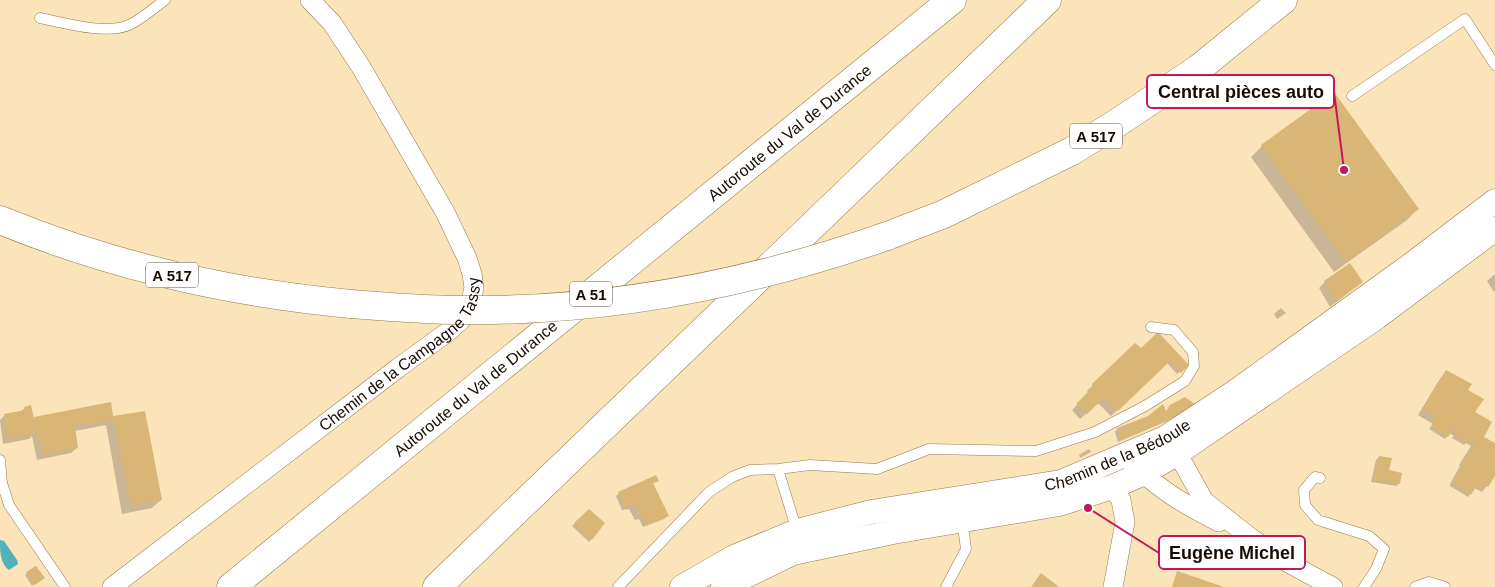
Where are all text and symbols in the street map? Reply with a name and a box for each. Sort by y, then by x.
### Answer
street label: Autoroute du Val de Durance [704,61,874,204]
callout: Central pièces auto [1147,75,1334,108]
text: Central pièces auto [1158,82,1324,102]
road number: A 517 [1070,124,1122,148]
road number: A 517 [146,262,198,288]
street label: Chemin de la Campagne Tassy [316,276,483,434]
road number: A 51 [570,282,612,306]
street label: Autoroute du Val de Durance [390,317,560,460]
street label: Chemin de la Bédoule [1043,416,1193,493]
callout: Eugène Michel [1159,536,1305,569]
text: Eugène Michel [1169,543,1295,563]

